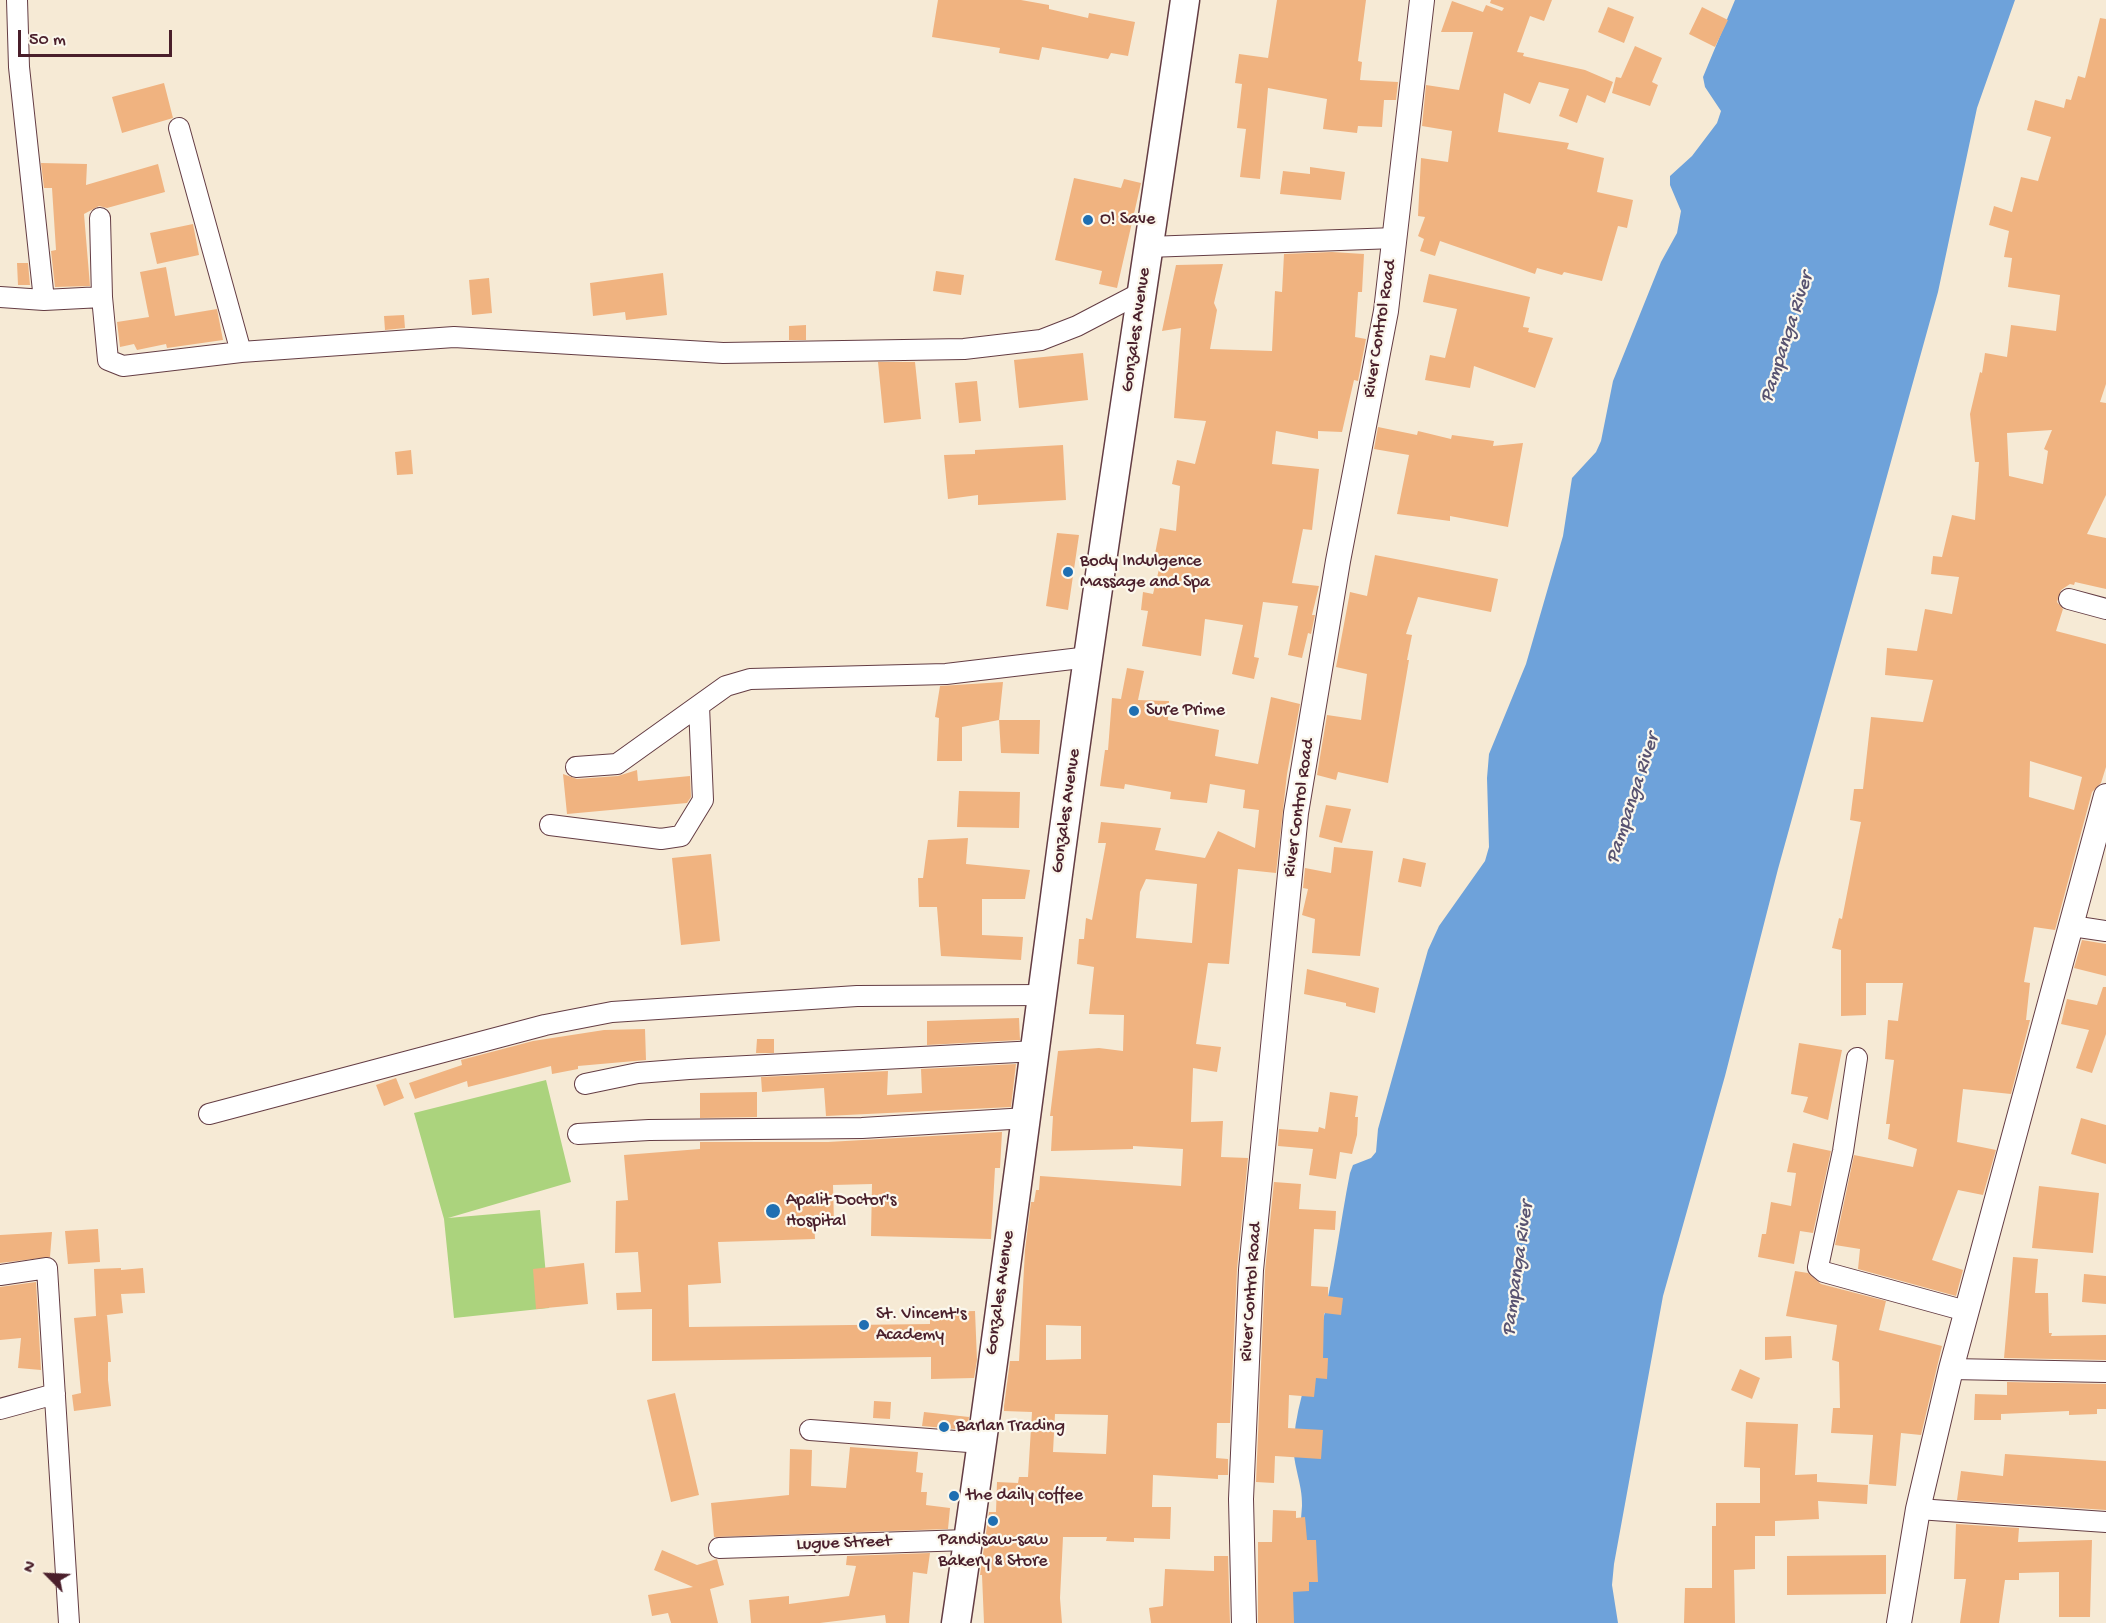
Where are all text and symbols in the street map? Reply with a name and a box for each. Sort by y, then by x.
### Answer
scale bar [21,18,176,56]
text: 50 m [29,30,66,51]
place label: O! Save [1100,209,1155,231]
marker: O! Save [1081,213,1095,227]
street label: River Control Road [1359,258,1403,400]
street label: Gonzales Avenue [1118,266,1156,394]
water label: Pampanga River [1756,270,1820,406]
place label: Body Indulgence Massage and Spa [1080,551,1210,594]
marker: Body Indulgence Massage and Spa [1061,565,1075,579]
place label: Sure Prime [1146,700,1225,722]
marker: Sure Prime [1127,704,1141,718]
water label: Pampanga River [1602,731,1666,867]
street label: River Control Road [1280,737,1320,879]
street label: Gonzales Avenue [1048,747,1086,875]
place label: Apalit Doctor's Hospital [786,1190,896,1232]
water label: Pampanga River [1498,1200,1540,1338]
marker: Apalit Doctor's Hospital [764,1202,782,1220]
street label: River Control Road [1236,1222,1268,1362]
street label: Gonzales Avenue [982,1229,1020,1357]
place label: St. Vincent's Academy [876,1304,967,1346]
marker: St. Vincent's Academy [857,1318,871,1332]
place label: Barlan Trading [956,1416,1065,1438]
marker: Barlan Trading [937,1420,951,1434]
place label: the daily coffee [966,1485,1083,1507]
marker: the daily coffee [947,1489,961,1503]
marker: Pandisaw-saw Bakery & Store [986,1514,1000,1528]
place label: Pandisaw-saw Bakery & Store [938,1530,1048,1572]
street label: Lugue Street [796,1532,892,1556]
north arrow [18,1545,78,1605]
text: N [20,1559,42,1576]

